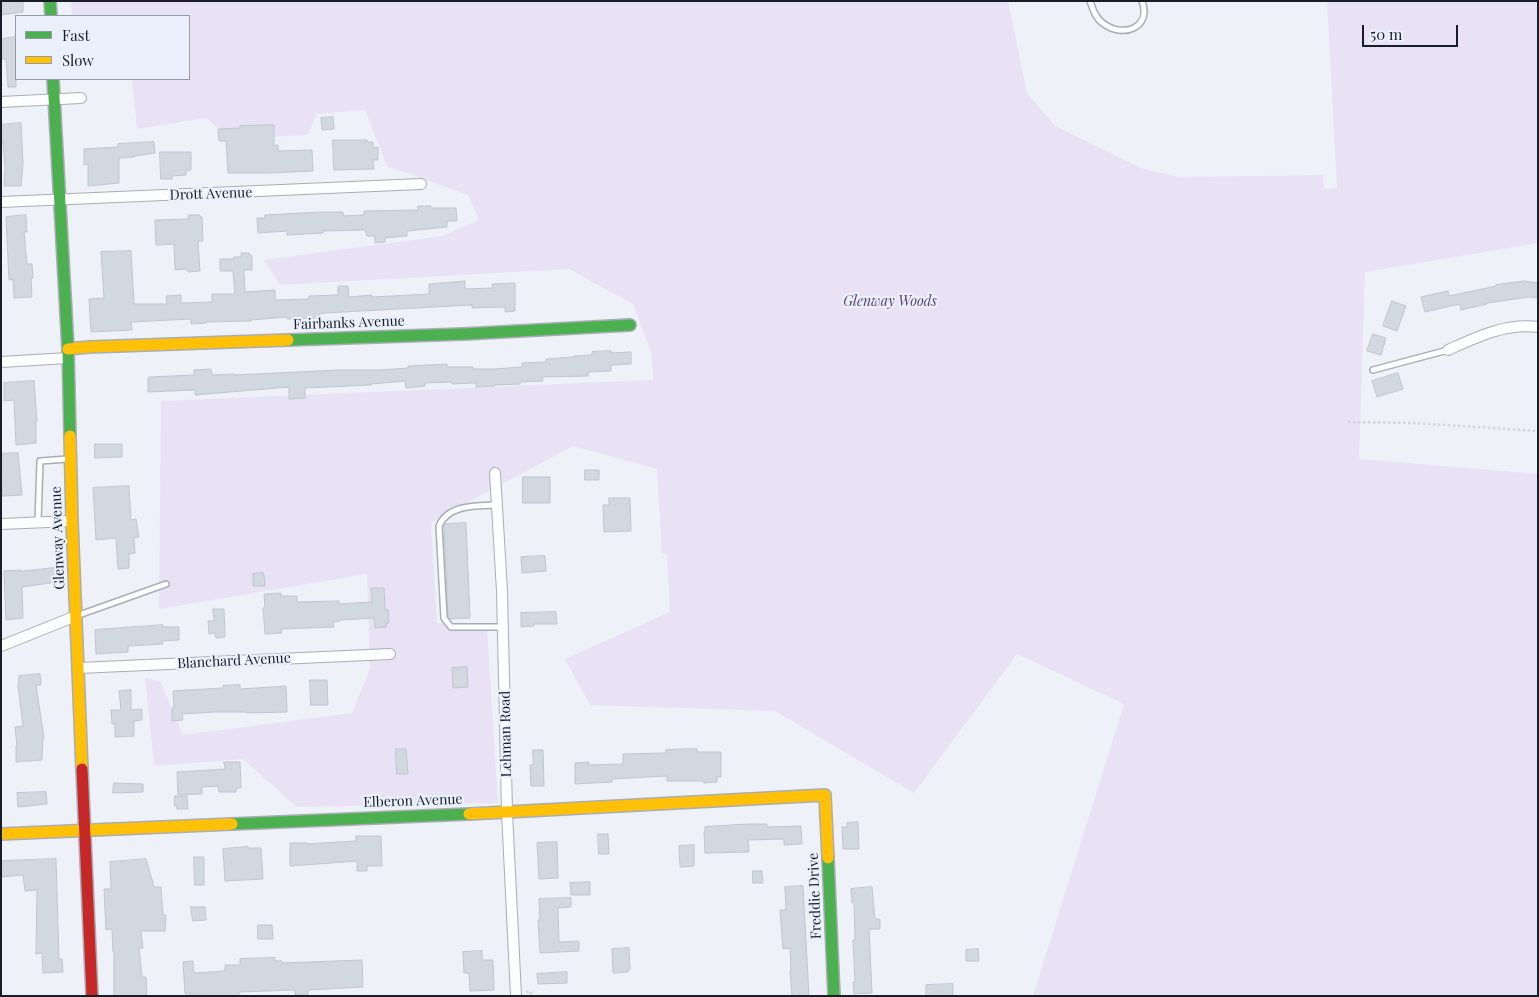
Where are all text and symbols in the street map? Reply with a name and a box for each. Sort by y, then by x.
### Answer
legend [15,15,190,80]
scale bar [1364,15,1460,47]
text: 50 m [1370,24,1402,44]
text: Fast [62,25,90,45]
text: Slow [62,50,94,70]
street label: Drott Avenue [169,184,253,204]
park label: Glenway Woods [843,294,937,310]
street label: Fairbanks Avenue [293,313,405,333]
street label: Glenway Avenue [48,486,68,590]
street label: Blanchard Avenue [177,650,291,672]
street label: Lehman Road [497,691,515,777]
street label: Elberon Avenue [363,791,463,811]
street label: Freddie Drive [805,853,825,939]

